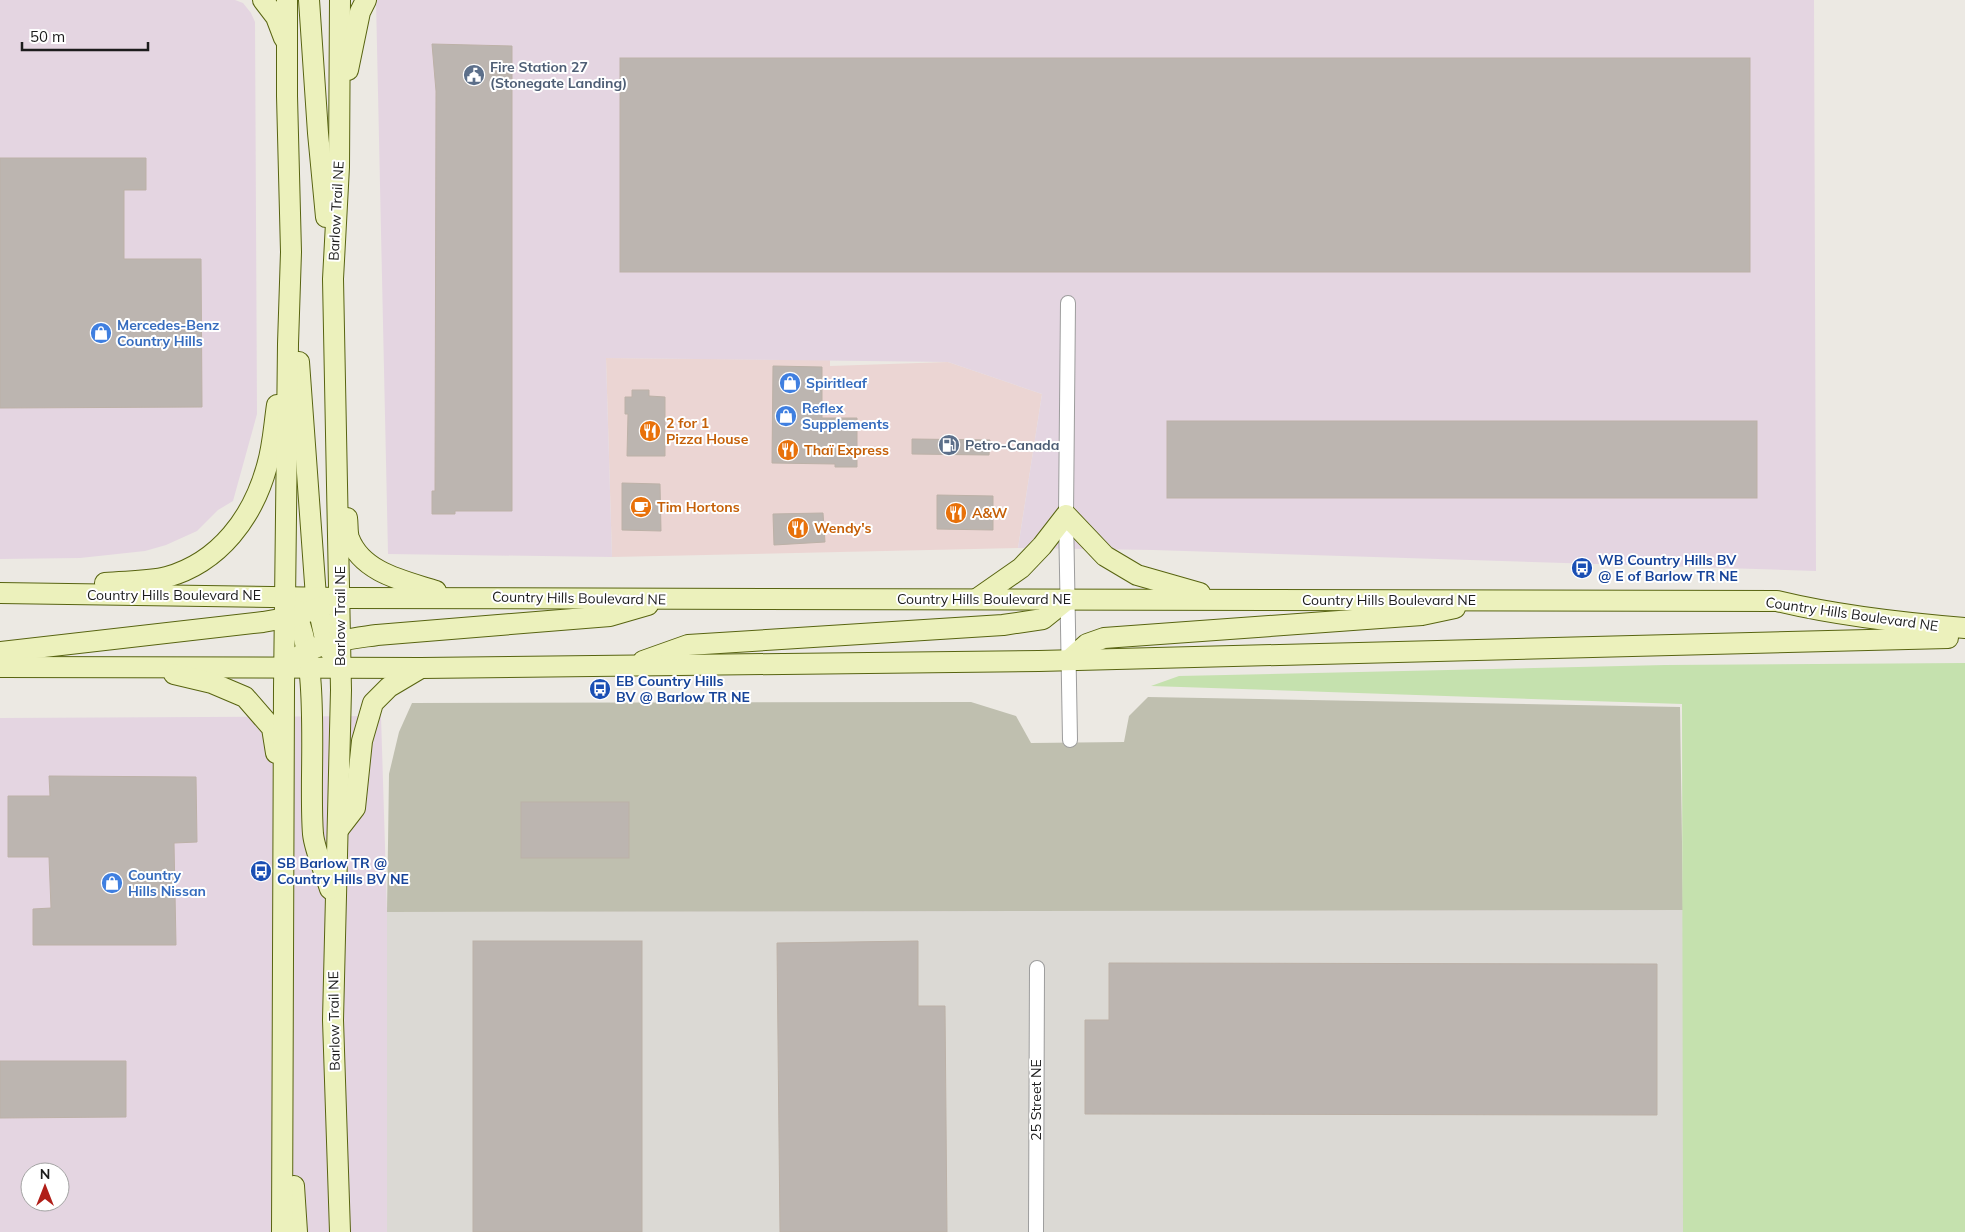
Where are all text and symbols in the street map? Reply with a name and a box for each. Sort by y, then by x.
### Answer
scale bar [22,20,149,52]
text: 50 m [30,27,65,46]
place label: Fire Station 27 (Stonegate Landing) [490,58,627,92]
public building icon: Fire Station 27 (Stonegate Landing) [462,63,486,87]
street label: Barlow Trail NE [324,161,348,261]
place label: Mercedes-Benz Country Hills [117,316,219,350]
shop icon: Mercedes-Benz Country Hills [89,321,113,345]
shop icon: Spiritleaf [778,371,802,395]
place label: Spiritleaf [806,374,868,392]
place label: Reflex Supplements [802,399,889,433]
shop icon: Reflex Supplements [774,404,798,428]
place label: 2 for 1 Pizza House [666,414,749,448]
restaurant icon: 2 for 1 Pizza House [638,419,662,443]
fuel station icon: Petro-Canada [937,433,961,457]
place label: Petro-Canada [965,436,1059,454]
restaurant icon: Thaï Express [776,438,800,462]
place label: Thaï Express [804,441,889,459]
cafe icon: Tim Hortons [629,495,653,519]
place label: Tim Hortons [657,498,740,516]
restaurant icon: A&W [944,501,968,525]
place label: A&W [972,504,1008,522]
restaurant icon: Wendy's [786,516,810,540]
place label: Wendy's [814,519,872,537]
place label: WB Country Hills BV @ E of Barlow TR NE [1598,551,1738,585]
bus stop icon: WB Country Hills BV @ E of Barlow TR NE [1570,556,1594,580]
street label: Barlow Trail NE [331,566,349,666]
street label: Country Hills Boulevard NE [87,586,261,604]
street label: Country Hills Boulevard NE [492,587,666,609]
street label: Country Hills Boulevard NE [897,590,1071,608]
street label: Country Hills Boulevard NE [1302,591,1476,609]
street label: Country Hills Boulevard NE [1765,593,1939,635]
place label: EB Country Hills BV @ Barlow TR NE [616,672,750,706]
bus stop icon: EB Country Hills BV @ Barlow TR NE [588,677,612,701]
place label: SB Barlow TR @ Country Hills BV NE [277,854,409,888]
bus stop icon: SB Barlow TR @ Country Hills BV NE [249,859,273,883]
place label: Country Hills Nissan [128,866,206,900]
shop icon: Country Hills Nissan [100,871,124,895]
street label: Barlow Trail NE [324,971,344,1071]
street label: 25 Street NE [1027,1059,1045,1141]
north arrow [20,1162,70,1212]
text: N [40,1165,50,1183]

